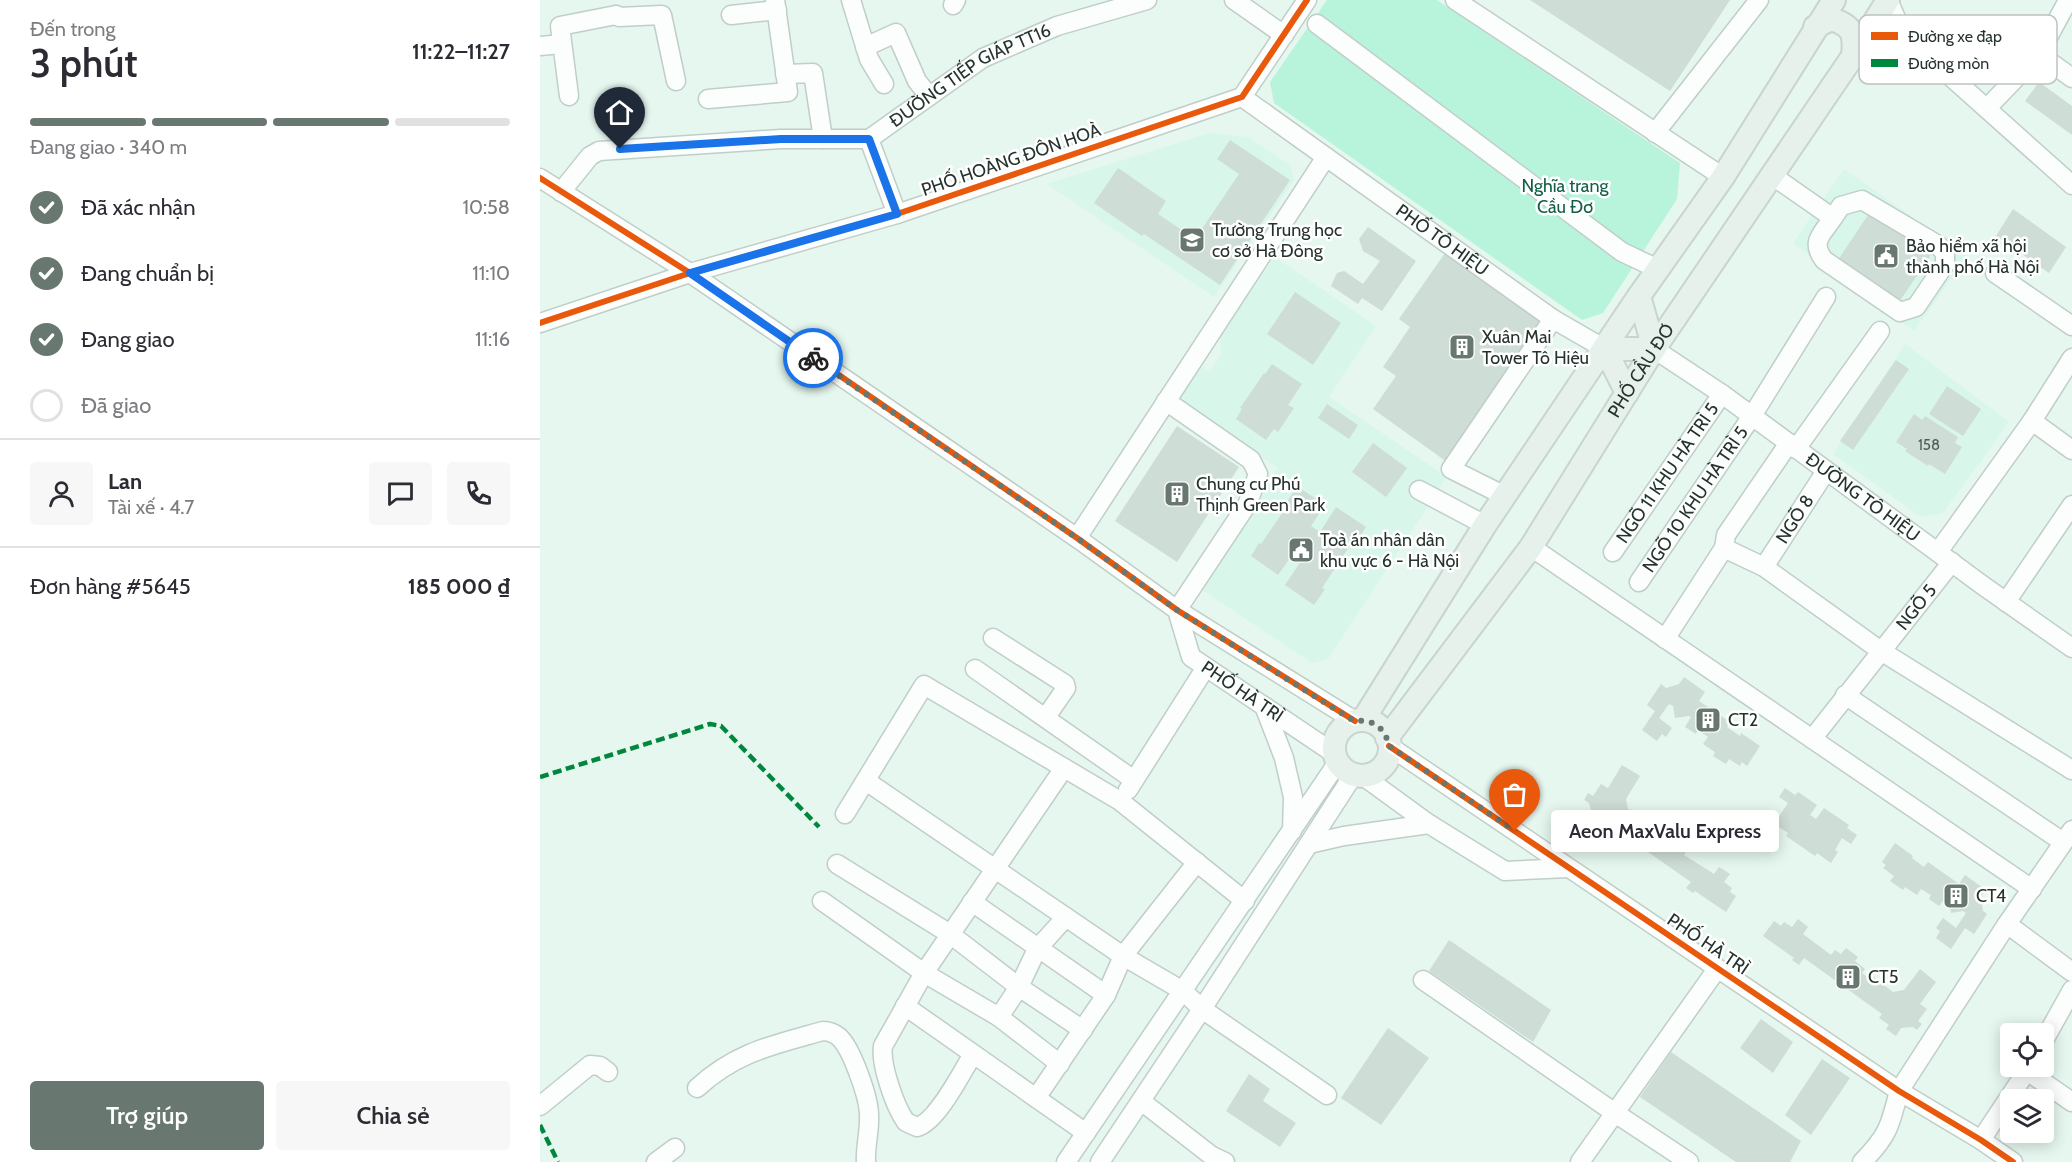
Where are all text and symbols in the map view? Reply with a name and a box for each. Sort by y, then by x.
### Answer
legend [1859,15,2057,84]
text: Đến trong [30,17,115,41]
street label: ĐƯỜNG TIẾP GIÁP TT16 [885,19,1054,132]
text: Đường xe đạp [1908,27,2002,46]
text: 11:22–11:27 [412,38,510,65]
text: 3 phút [30,39,138,87]
text: Đường mòn [1908,54,1989,73]
pin [594,87,645,149]
icon: home [603,96,636,129]
street label: PHỐ HOÀNG ĐÔN HOÀ [918,117,1104,201]
text: Đang giao · 340 m [30,135,187,159]
park label: Nghĩa trang Cầu Đơ [1522,175,1609,218]
icon: check [30,191,63,224]
text: Đã xác nhận [81,194,195,221]
text: 10:58 [462,195,510,219]
street label: PHỐ TÔ HIỆU [1392,199,1493,280]
place label: Trường Trung học cơ sở Hà Đông [1212,219,1342,262]
school or university icon: Trường Trung học cơ sở Hà Đông [1177,225,1207,255]
place label: Bảo hiểm xã hội thành phố Hà Nội [1906,235,2039,278]
public building icon: Bảo hiểm xã hội thành phố Hà Nội [1871,241,1901,271]
icon: check [30,257,63,290]
text: Đang chuẩn bị [81,260,214,287]
text: 11:10 [472,261,510,285]
street label: PHỐ CẦU ĐƠ [1603,319,1679,422]
icon: check [30,323,63,356]
text: Đang giao [81,326,175,353]
place label: Xuân Mai Tower Tô Hiệu [1482,326,1589,369]
text: 11:16 [475,327,510,351]
courier [783,328,843,388]
building icon: Xuân Mai Tower Tô Hiệu [1447,332,1477,362]
icon: bike [797,342,830,375]
text: Đã giao [81,392,151,419]
street label: NGÕ 11 KHU HÀ TRÌ 5 [1612,399,1724,547]
street label: NGÕ 10 KHU HÀ TRÌ 5 [1638,422,1753,577]
house number: 158 [1918,436,1940,454]
street label: ĐƯỜNG TÔ HIỆU [1801,448,1924,546]
button: person [30,462,93,525]
button: chat [369,462,432,525]
button: phone [447,462,510,525]
text: Lan [108,468,142,495]
place label: Chung cư Phú Thịnh Green Park [1196,473,1326,516]
building icon: Chung cư Phú Thịnh Green Park [1162,479,1192,509]
street label: NGÕ 8 [1771,491,1819,548]
text: Tài xế · 4.7 [108,495,194,519]
place label: Toà án nhân dân khu vực 6 - Hà Nội [1320,529,1459,572]
public building icon: Toà án nhân dân khu vực 6 - Hà Nội [1286,535,1316,565]
text: Đơn hàng #5645 [30,573,191,600]
text: 185 000 ₫ [408,573,510,600]
street label: NGÕ 5 [1891,580,1941,635]
street label: PHỐ HÀ TRÌ [1197,656,1287,727]
building icon: CT2 [1693,705,1723,735]
place label: CT2 [1728,709,1758,731]
pin [1489,769,1540,831]
icon: bag [1498,778,1531,811]
callout: Aeon MaxValu Express [1551,810,1779,852]
text: Aeon MaxValu Express [1569,819,1761,843]
building icon: CT4 [1941,881,1971,911]
place label: CT4 [1976,885,2006,907]
street label: PHỐ HÀ TRÌ [1663,907,1754,979]
building icon: CT5 [1833,962,1863,992]
place label: CT5 [1868,966,1898,988]
map controls [2000,1023,2054,1143]
button: locate [2000,1023,2054,1077]
button: Trợ giúp [30,1081,264,1150]
button: Chia sẻ [276,1081,510,1150]
button: layers [2000,1089,2054,1143]

